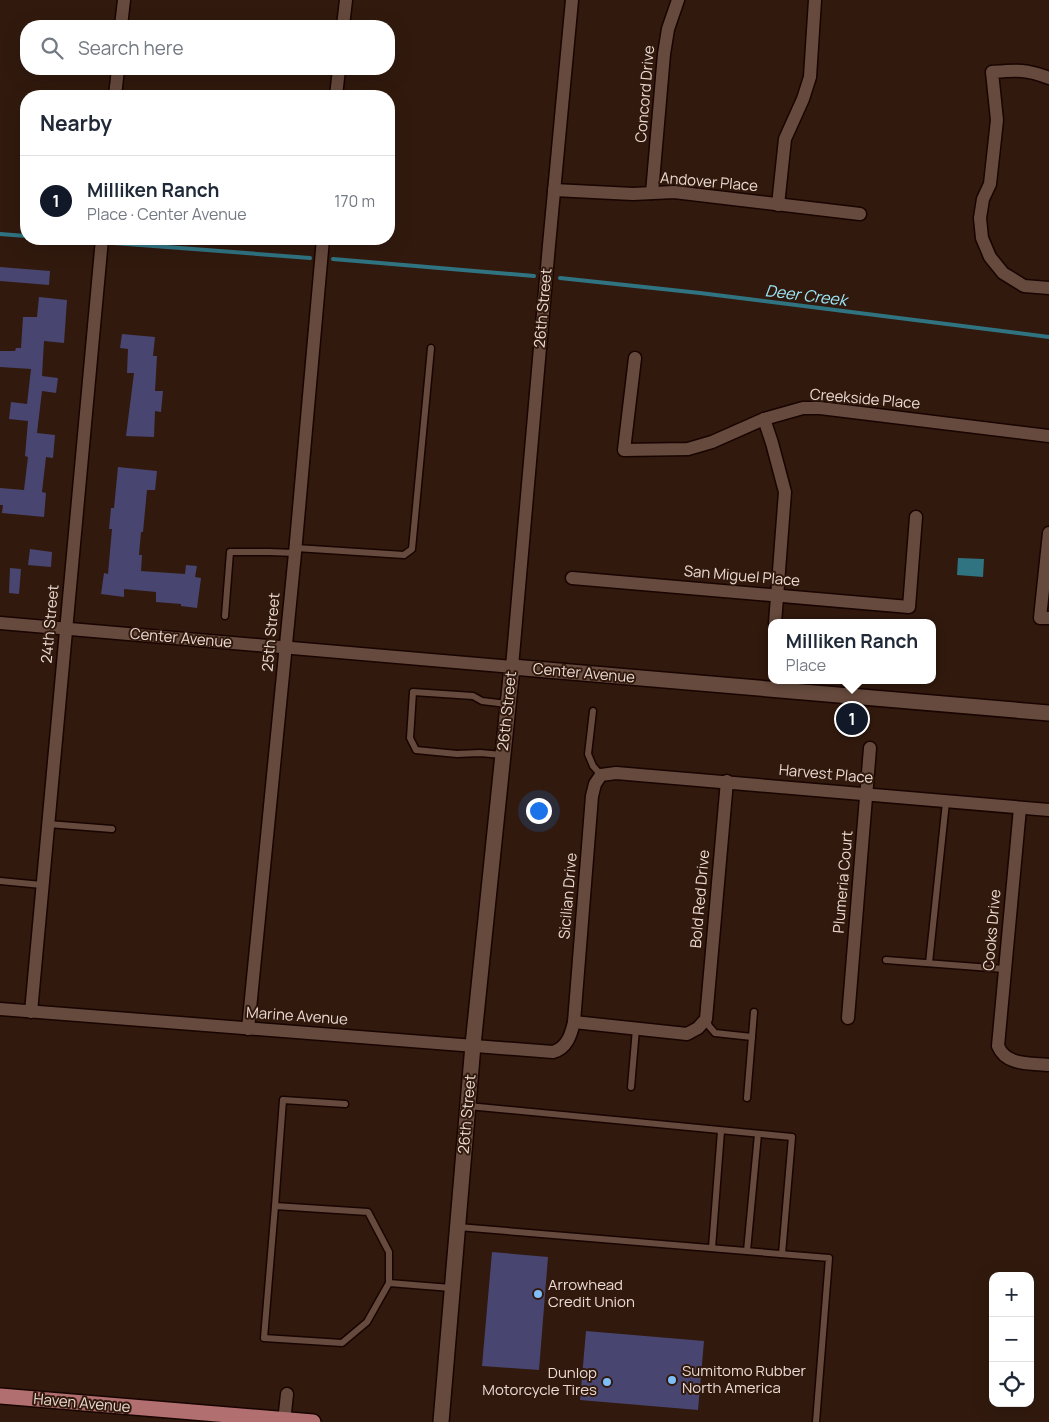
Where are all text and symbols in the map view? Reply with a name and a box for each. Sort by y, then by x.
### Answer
search box [20,20,395,75]
icon: search [38,34,66,62]
text: Search here [78,35,184,61]
street label: Concord Drive [630,44,659,144]
text: Nearby [40,109,112,137]
street label: Andover Place [659,167,759,196]
text: Milliken Ranch [87,177,219,203]
text: 1 [52,190,60,212]
text: 170 m [334,190,375,212]
text: Place · Center Avenue [87,203,247,225]
street label: 26th Street [529,267,556,349]
water label: Deer Creek [764,279,850,311]
street label: Creekside Place [809,383,921,414]
street label: San Miguel Place [683,560,801,591]
street label: 24th Street [36,584,63,664]
street label: 25th Street [257,592,284,672]
popup [768,619,936,684]
street label: Center Avenue [129,623,233,652]
text: Milliken Ranch [786,628,918,654]
text: Place [786,654,826,676]
street label: Center Avenue [532,658,636,687]
street label: 26th Street [492,670,521,752]
pin: 1 [836,700,868,738]
street label: Harvest Place [778,759,874,788]
your location [526,798,552,824]
street label: Plumeria Court [828,830,857,934]
street label: Bold Red Drive [685,849,714,949]
street label: Sicilian Drive [553,852,582,940]
street label: Cooks Drive [977,888,1006,972]
street label: Marine Avenue [246,1001,349,1030]
street label: 26th Street [453,1073,480,1155]
map controls [989,1272,1034,1407]
button: + [989,1272,1034,1317]
place label: Arrowhead Credit Union [548,1274,635,1312]
marker: Arrowhead Credit Union [532,1288,544,1300]
button: − [989,1317,1034,1362]
place label: Sumitomo Rubber North America [682,1360,806,1398]
place label: Dunlop Motorcycle Tires [482,1362,597,1400]
button: locate [989,1362,1034,1407]
marker: Sumitomo Rubber North America [666,1374,678,1386]
marker: Dunlop Motorcycle Tires [601,1376,613,1388]
street label: Haven Avenue [33,1388,132,1417]

